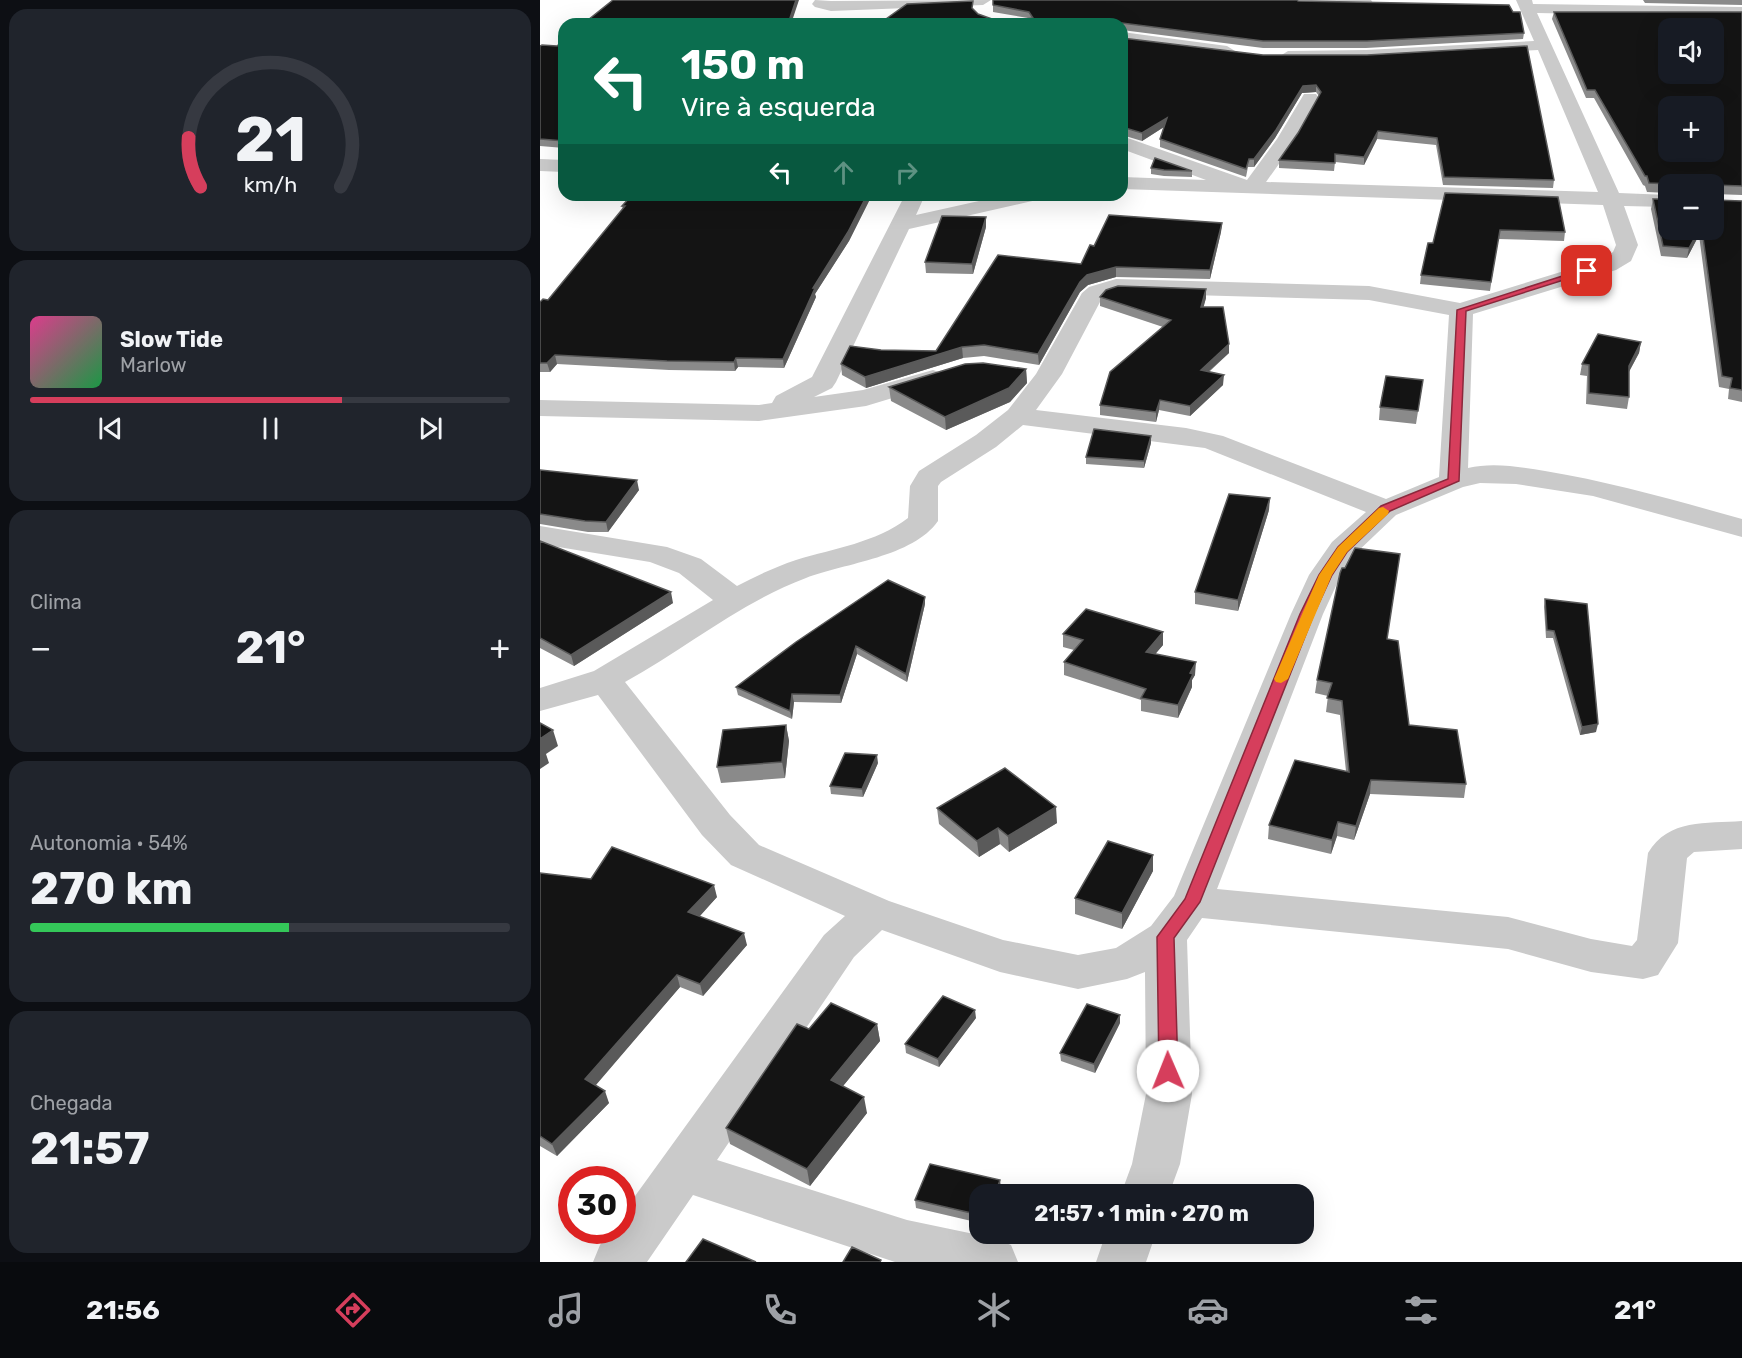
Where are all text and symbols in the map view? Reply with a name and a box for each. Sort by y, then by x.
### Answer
map controls [1658,18,1724,240]
button: sound [1658,18,1724,84]
text: 150 m [681,40,805,90]
icon: left [582,42,660,120]
text: Vire à esquerda [681,91,876,123]
button: + [1658,96,1724,162]
text: 21 [234,103,306,177]
icon: left [764,156,797,189]
icon: ahead [827,156,860,189]
icon: right [890,156,923,189]
text: km/h [243,172,297,197]
button: − [1658,174,1724,240]
pin [1561,245,1612,296]
icon: arrive [1570,254,1603,287]
text: Slow Tide [120,326,223,353]
text: Marlow [120,353,187,377]
icon: previous [94,412,127,445]
icon: pause [254,412,287,445]
icon: next [414,412,447,445]
text: Clima [30,590,82,614]
text: 21° [235,621,306,674]
text: − [30,628,51,667]
text: + [489,628,510,667]
text: Autonomia · 54% [30,831,188,855]
text: 270 km [30,862,193,915]
position arrow [1136,1039,1200,1103]
text: Chegada [30,1091,113,1115]
text: 21:57 [30,1122,150,1175]
speed limit sign: 30 [558,1166,636,1244]
text: 21:57 · 1 min · 270 m [1034,1200,1249,1227]
icon: directions [332,1289,374,1331]
icon: music [545,1289,587,1331]
icon: phone [759,1289,801,1331]
icon: climate [973,1289,1015,1331]
icon: car [1187,1289,1229,1331]
icon: filters [1400,1289,1442,1331]
text: 21:56 [86,1294,160,1326]
text: 21° [1614,1294,1656,1326]

